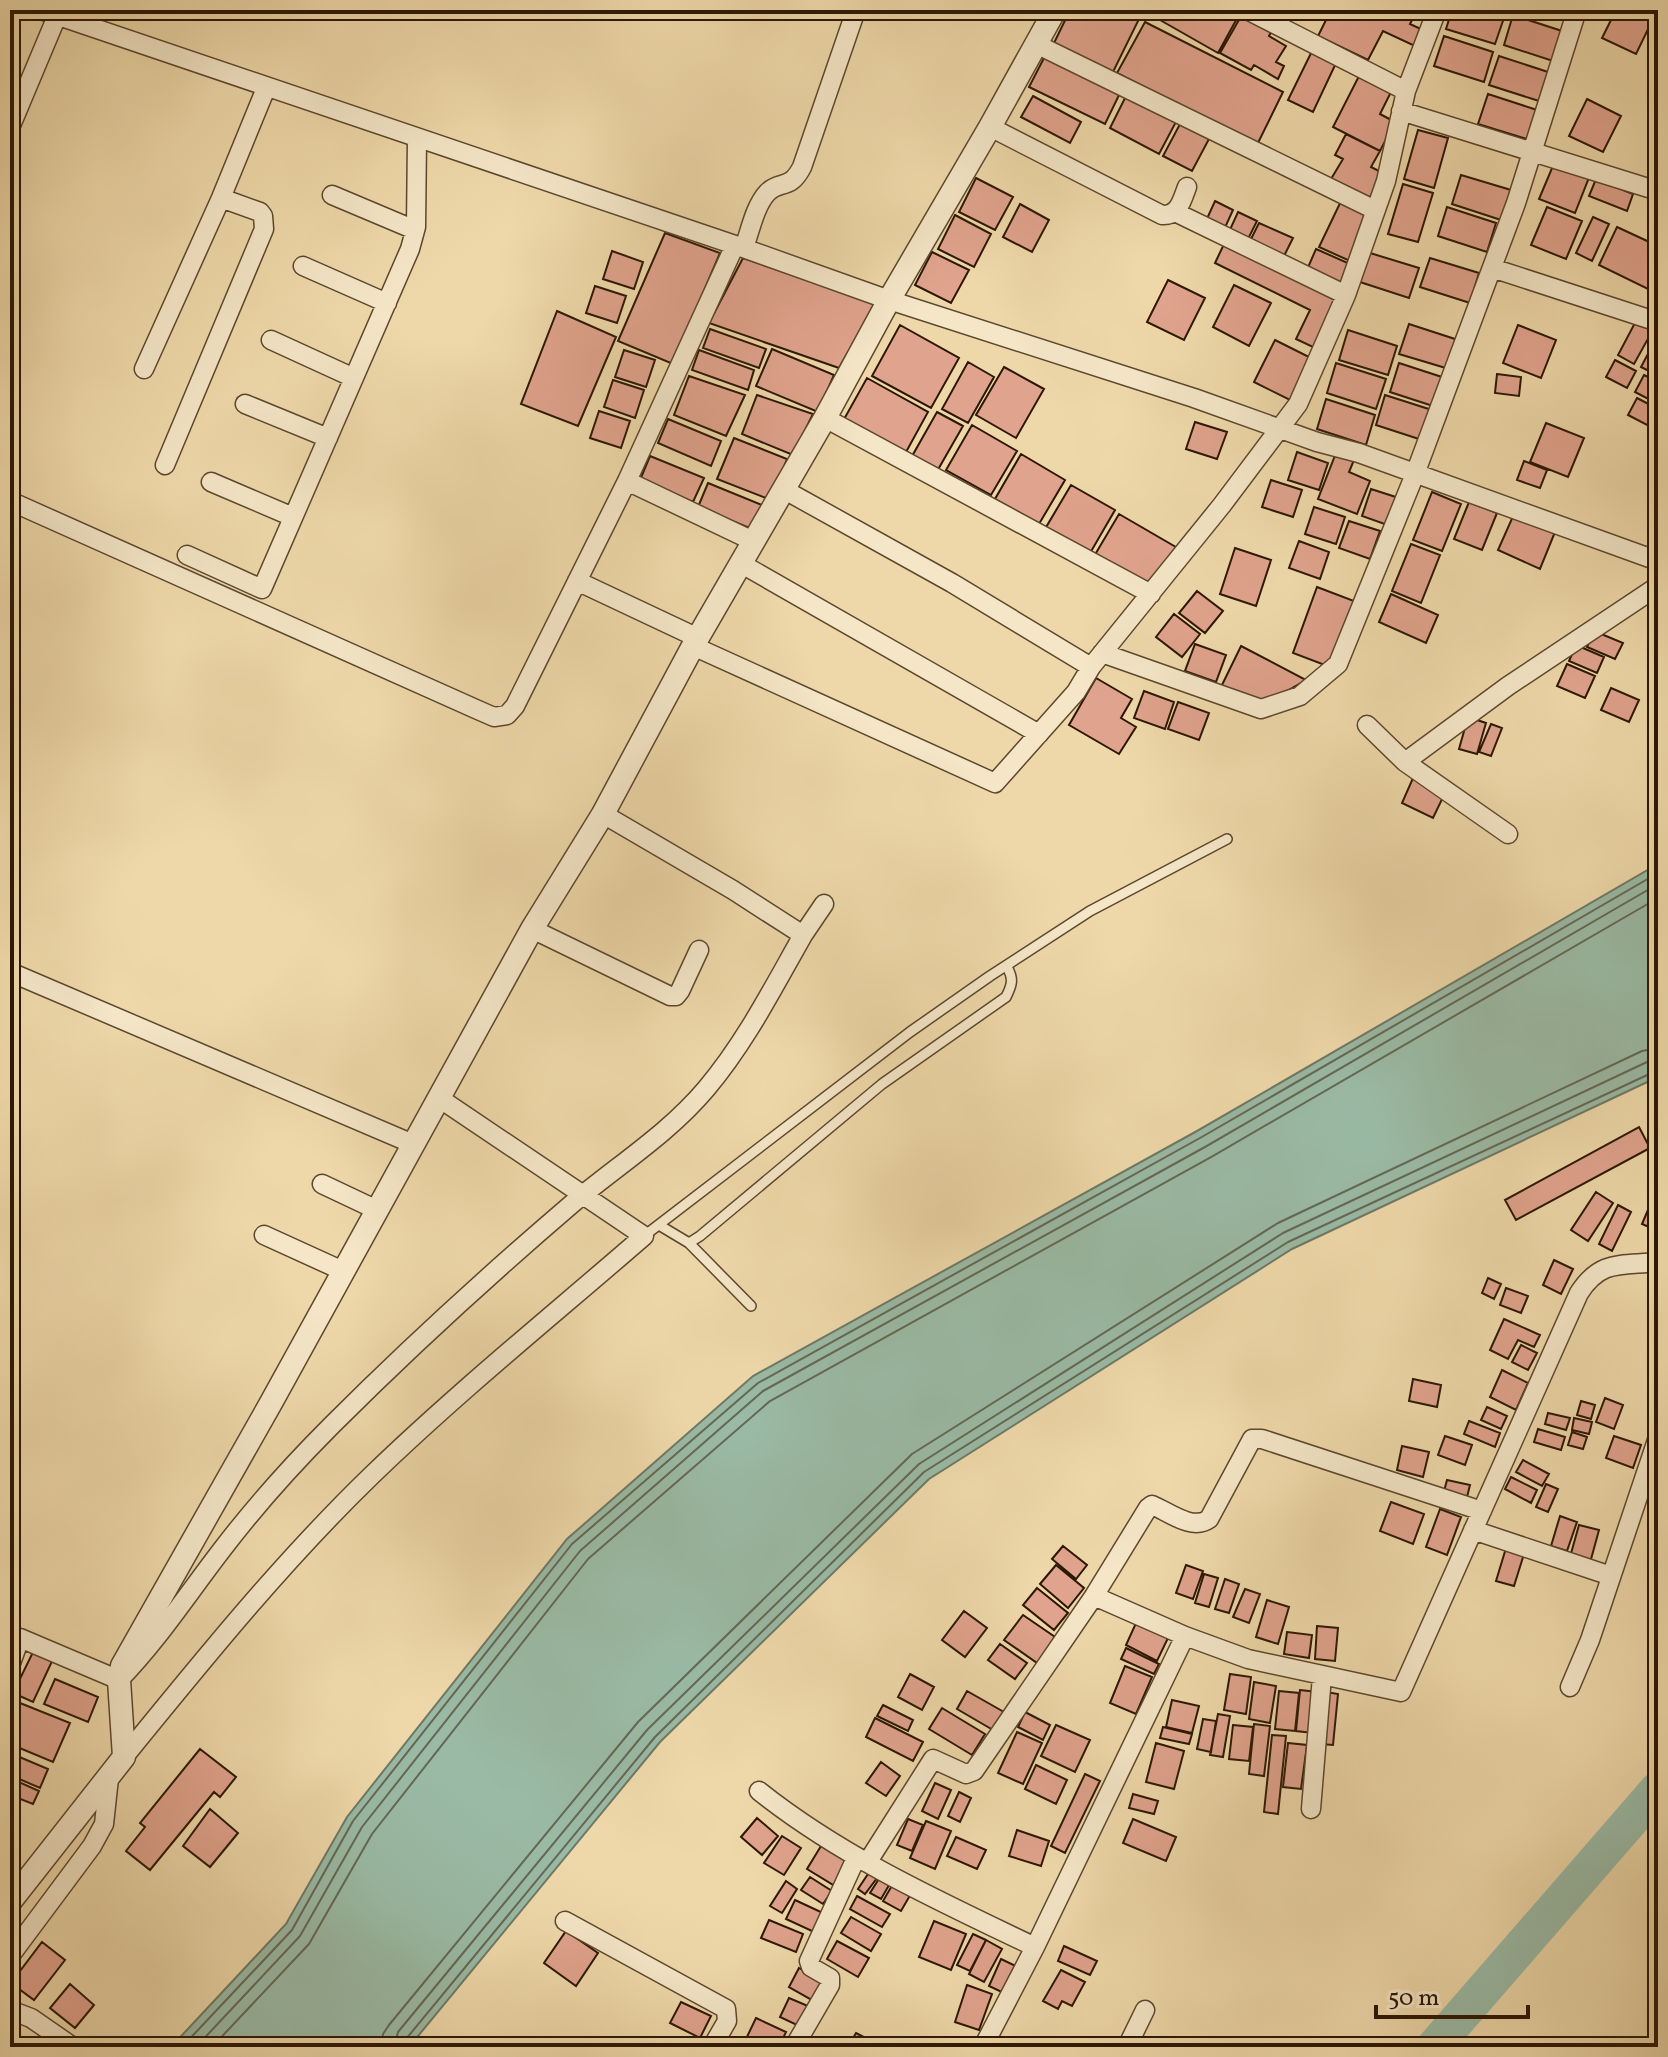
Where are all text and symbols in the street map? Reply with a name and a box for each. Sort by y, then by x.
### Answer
scale bar [1376,1969,1528,2019]
text: 50 m [1388,1982,1440,2016]

